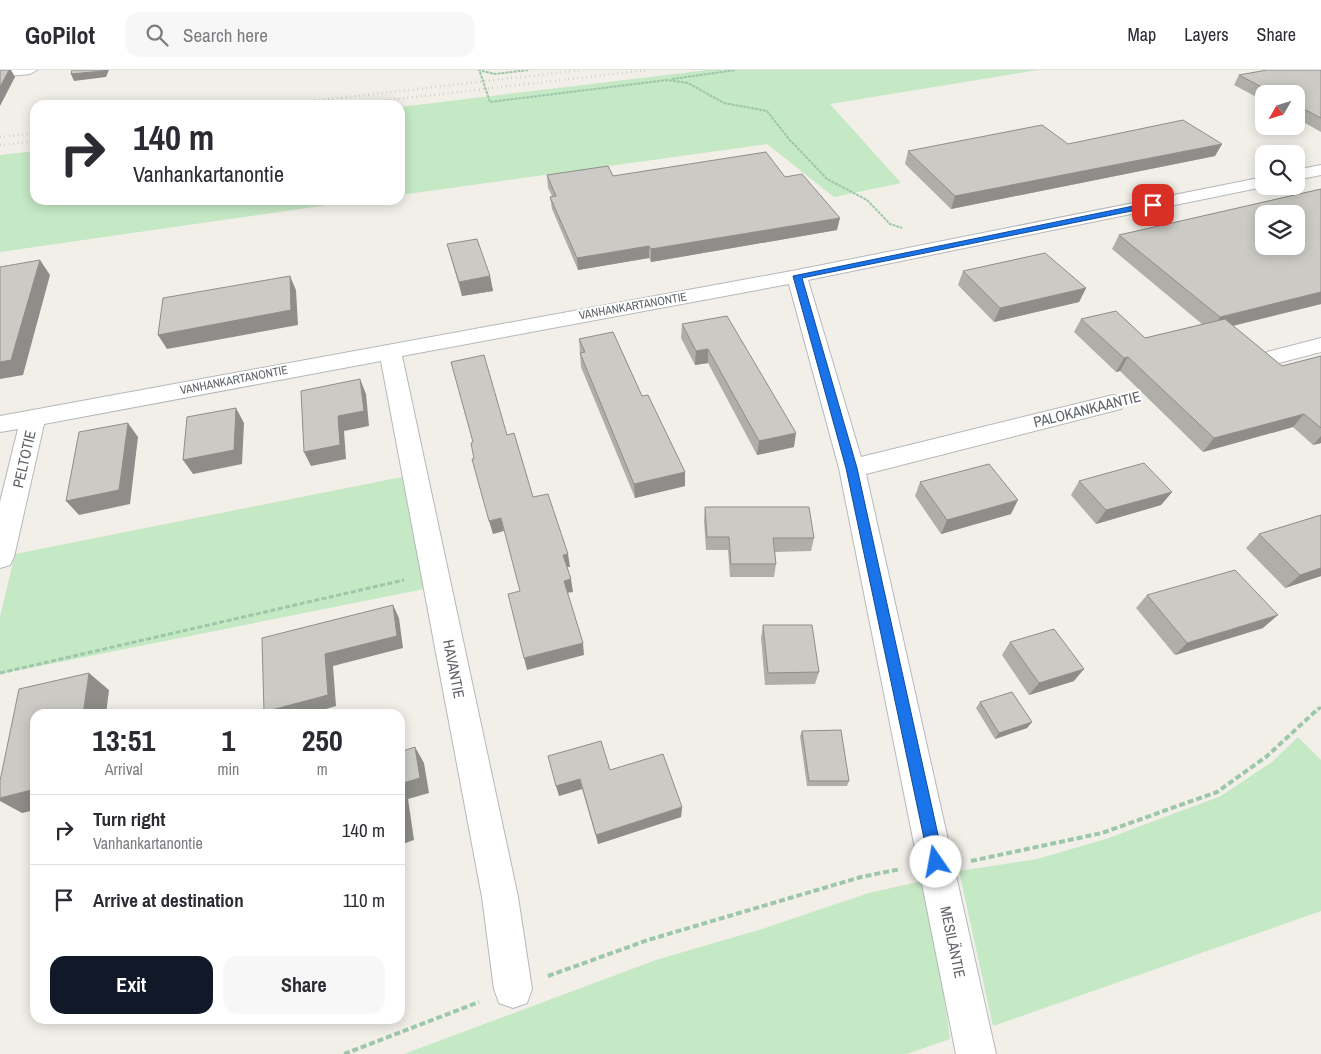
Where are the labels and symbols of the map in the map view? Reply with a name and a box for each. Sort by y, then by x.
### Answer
north arrow [1255,85,1305,135]
pin [1132,184,1174,226]
street label: VANHANKARTANONTIE [578,289,688,323]
street label: VANHANKARTANONTIE [179,362,289,398]
street label: PALOKANKAANTIE [1031,386,1143,432]
street label: PELTOTIE [7,428,41,490]
street label: HAVANTIE [438,638,470,700]
position arrow [909,835,961,887]
street label: MESILÄNTIE [935,904,971,980]

